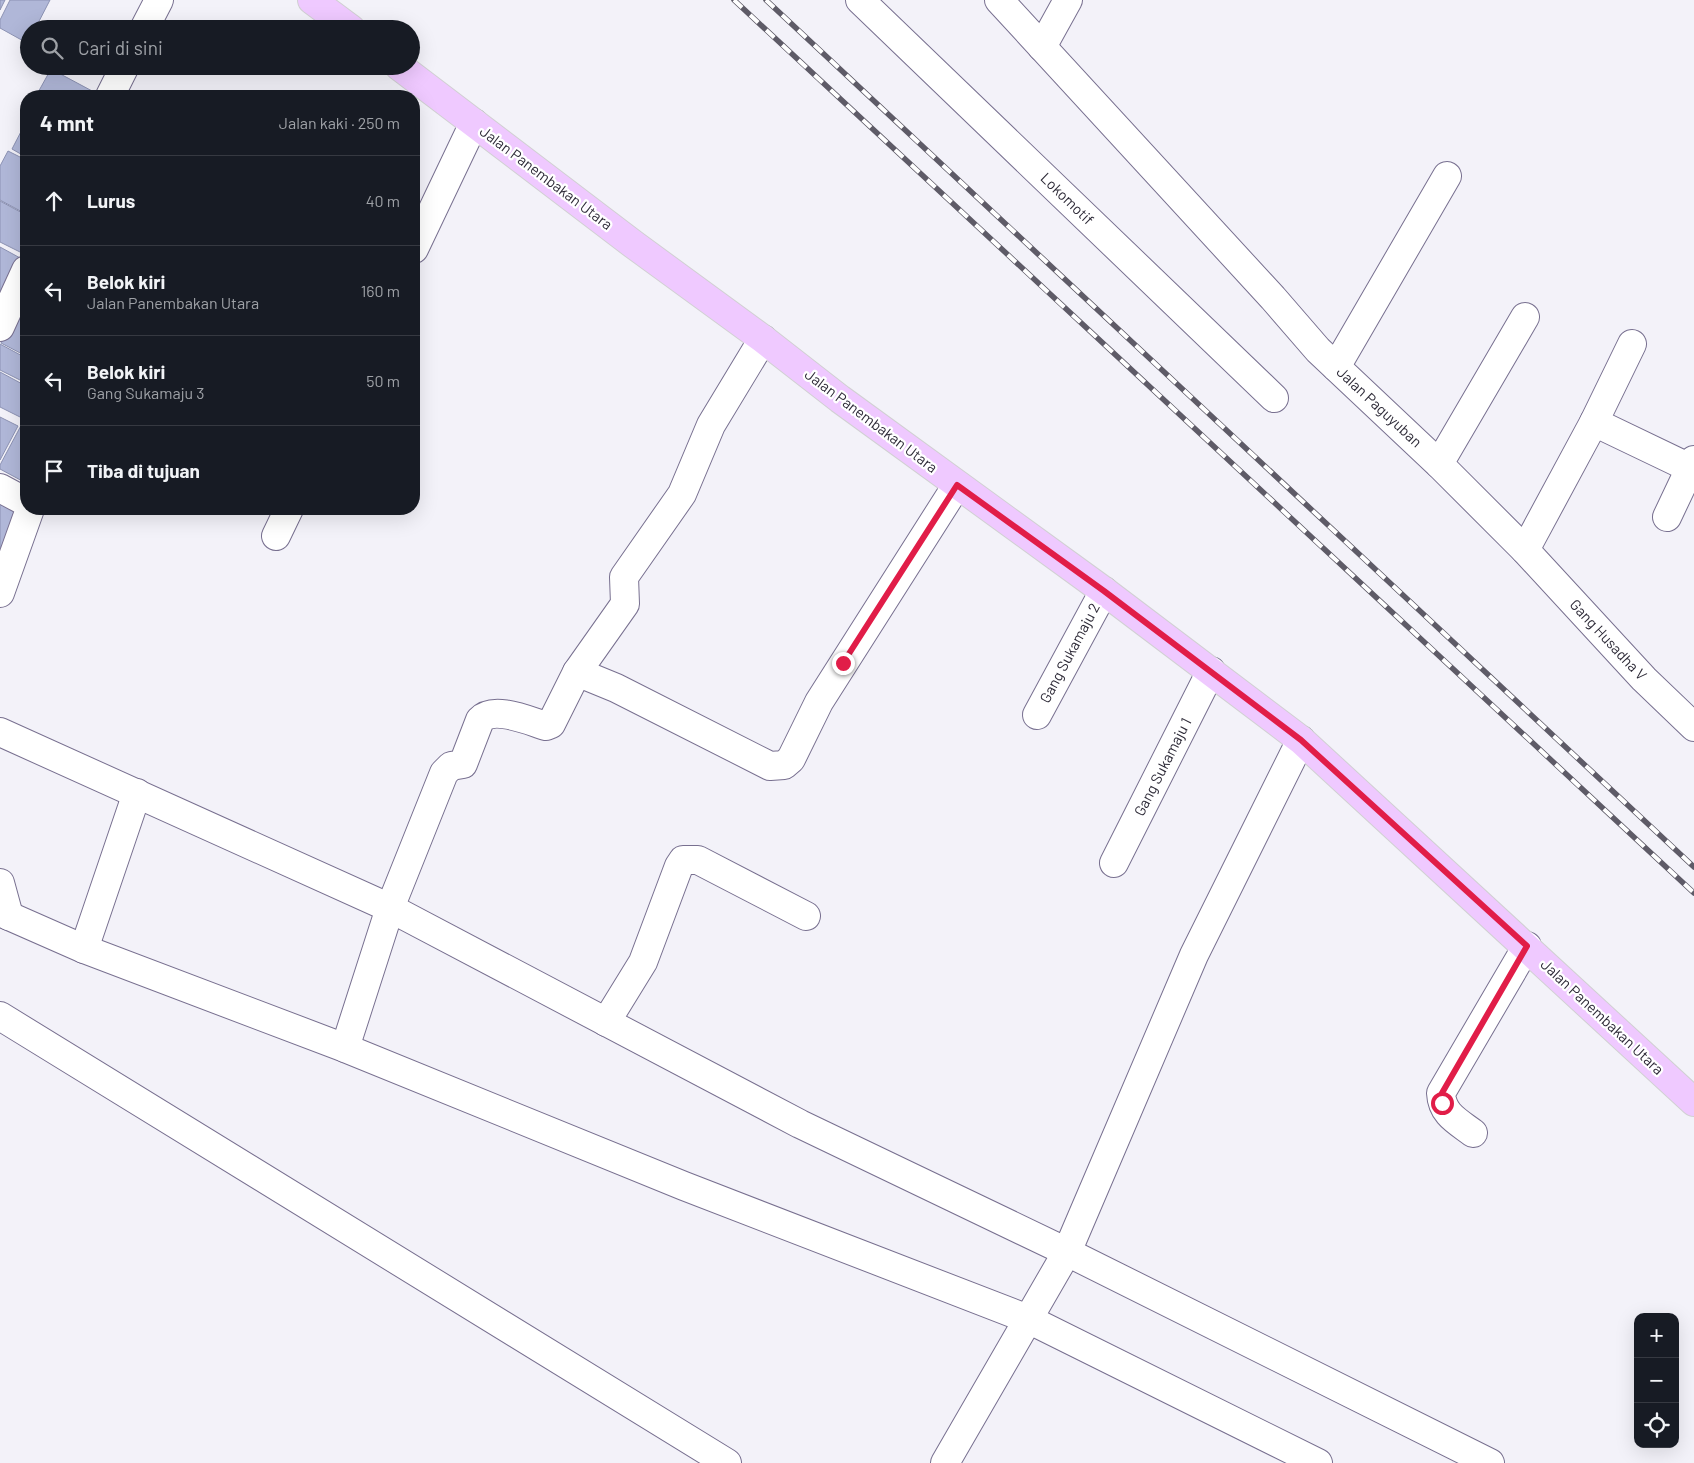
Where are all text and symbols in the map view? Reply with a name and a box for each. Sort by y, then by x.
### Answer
search box [20,20,420,75]
icon: search [38,34,66,62]
text: Cari di sini [78,36,163,59]
text: 4 mnt [40,110,94,135]
text: Jalan kaki · 250 m [279,113,400,132]
street label: Jalan Panembakan Utara [477,121,616,233]
street label: Lokomotif [1037,168,1098,228]
icon: ahead [40,187,68,215]
text: Lurus [87,189,135,212]
text: 40 m [366,191,400,210]
text: Belok kiri [87,270,165,293]
icon: left [40,277,68,305]
text: 160 m [361,281,400,300]
text: Jalan Panembakan Utara [87,293,259,312]
text: Belok kiri [87,360,165,383]
street label: Jalan Paguyuban [1333,362,1426,450]
street label: Jalan Panembakan Utara [802,364,941,476]
icon: left [40,367,68,395]
text: 50 m [366,371,400,390]
text: Gang Sukamaju 3 [87,383,205,402]
icon: arrive [40,457,68,485]
text: Tiba di tujuan [87,459,200,482]
street label: Gang Husadha V [1567,595,1651,684]
street label: Gang Sukamaju 2 [1035,600,1103,706]
route end [832,652,855,675]
street label: Gang Sukamaju 1 [1130,714,1195,819]
street label: Jalan Panembakan Utara [1538,955,1668,1078]
route start [1431,1092,1454,1115]
map controls [1634,1313,1679,1448]
button: + [1634,1313,1679,1358]
button: − [1634,1358,1679,1403]
button: locate [1634,1403,1679,1448]

